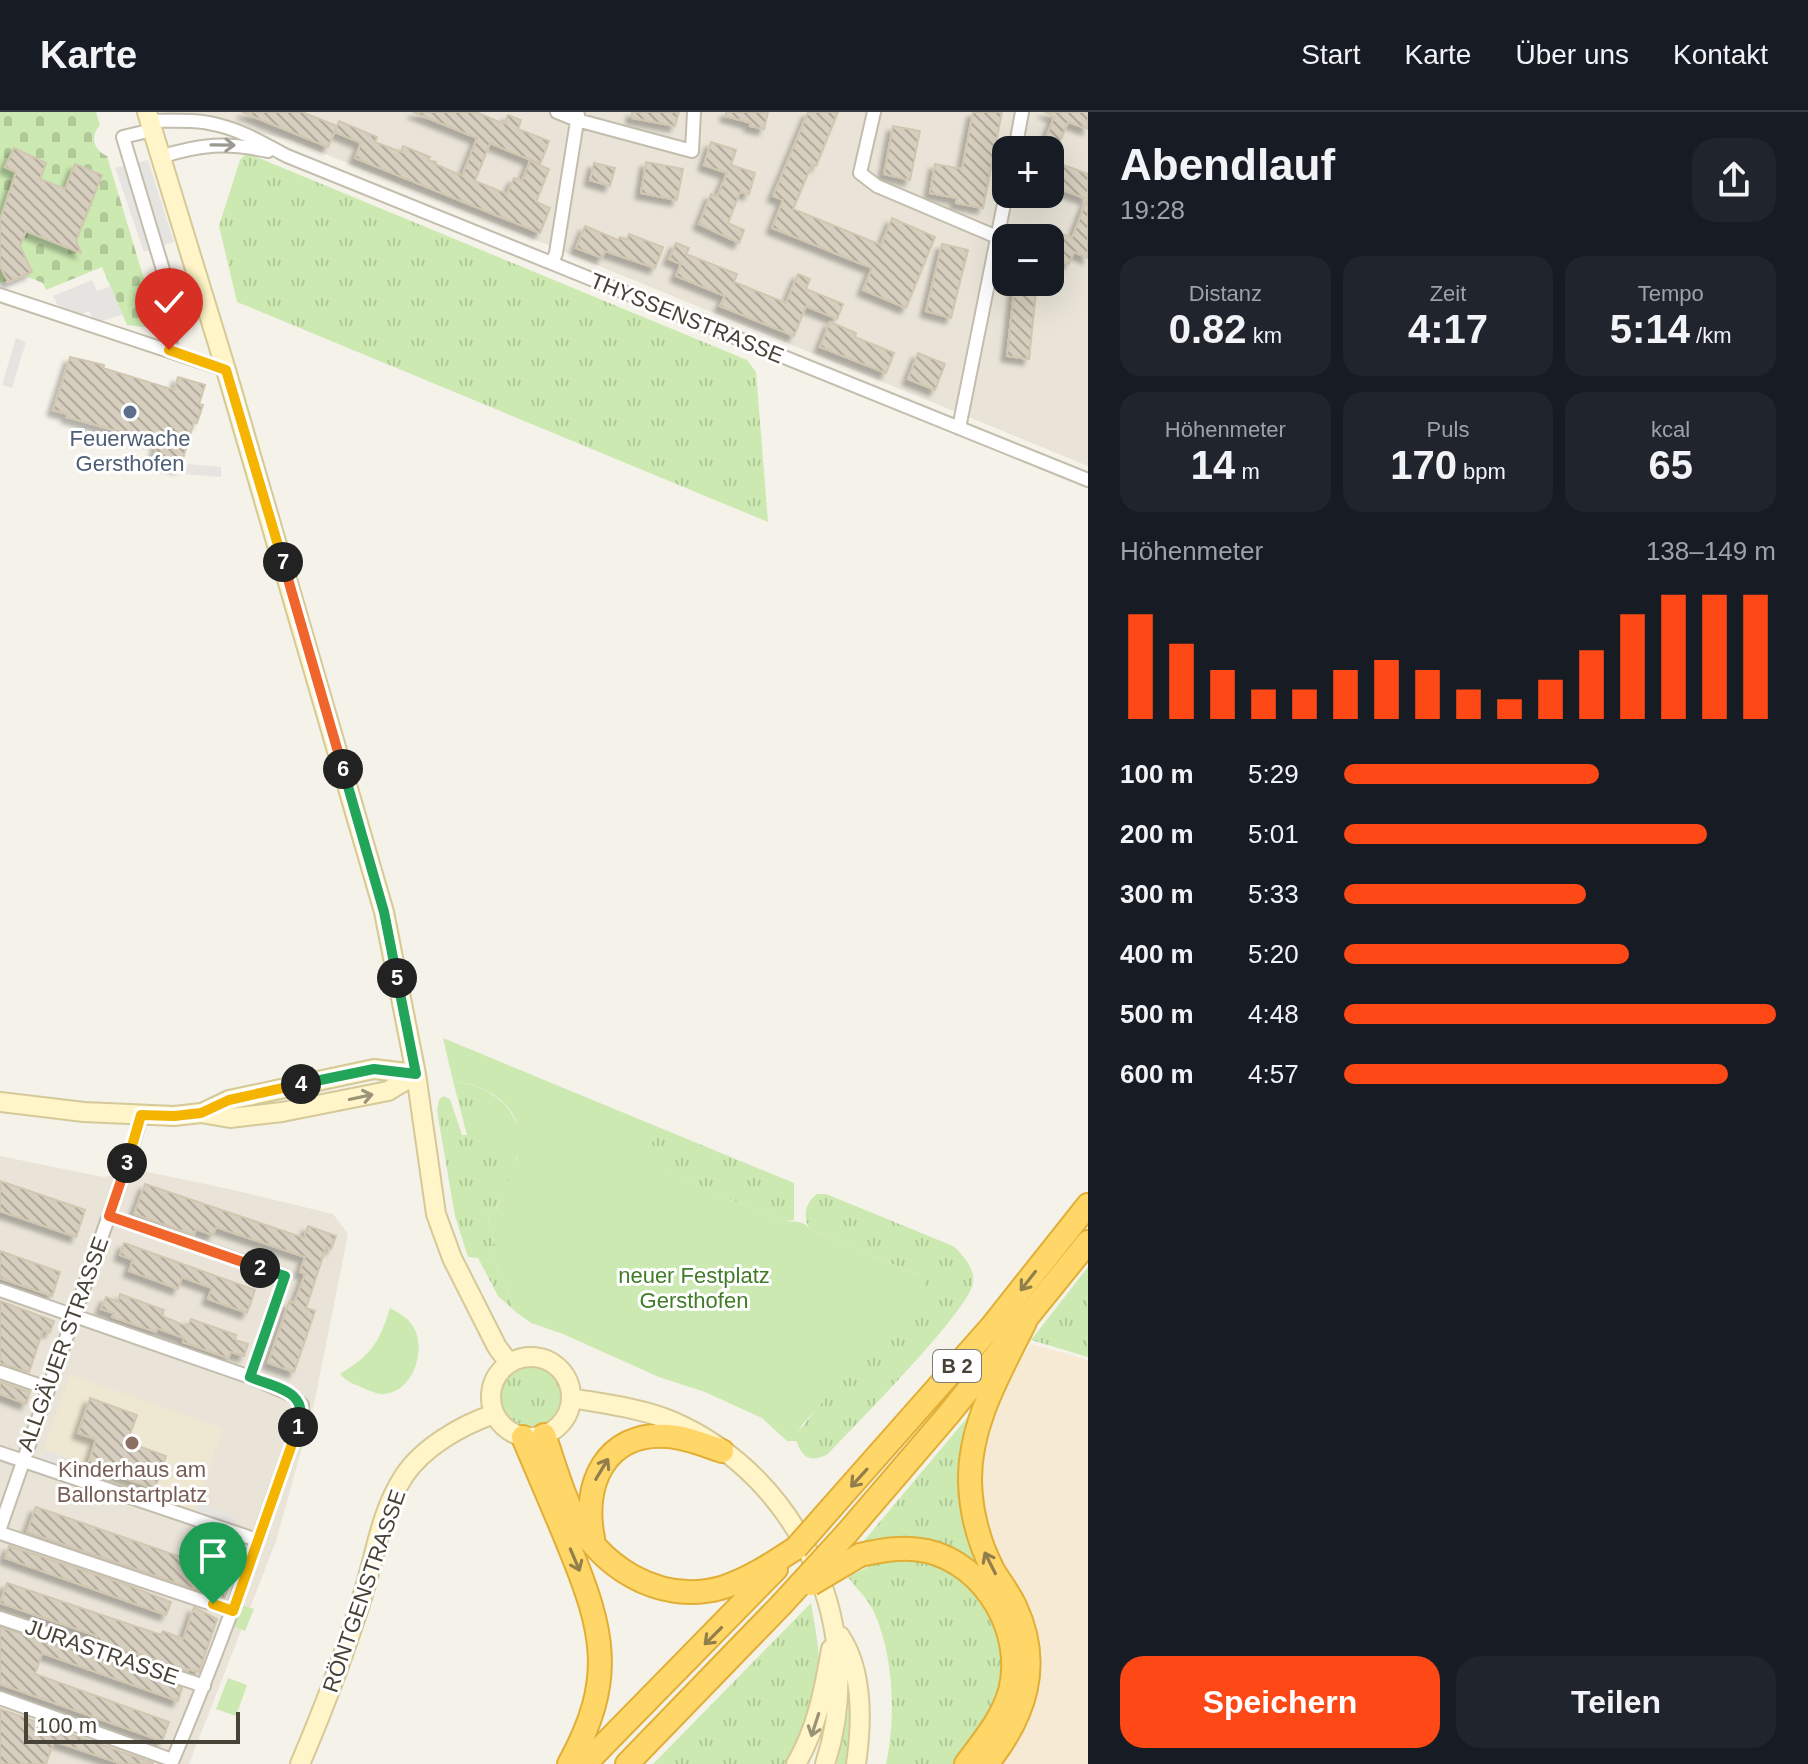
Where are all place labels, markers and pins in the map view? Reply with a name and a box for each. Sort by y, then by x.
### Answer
pin [135,268,203,350]
marker: Feuerwache Gersthofen [121,403,139,421]
place label: Feuerwache Gersthofen [69,426,191,476]
pin: 7 [263,542,303,582]
pin: 6 [323,749,363,789]
pin: 5 [377,958,417,998]
pin: 4 [281,1064,321,1104]
pin: 3 [107,1143,147,1183]
pin: 2 [240,1248,280,1288]
pin: 1 [278,1407,318,1447]
marker: Kinderhaus am Ballonstartplatz [123,1434,141,1452]
place label: Kinderhaus am Ballonstartplatz [57,1457,207,1507]
pin [179,1522,247,1604]

